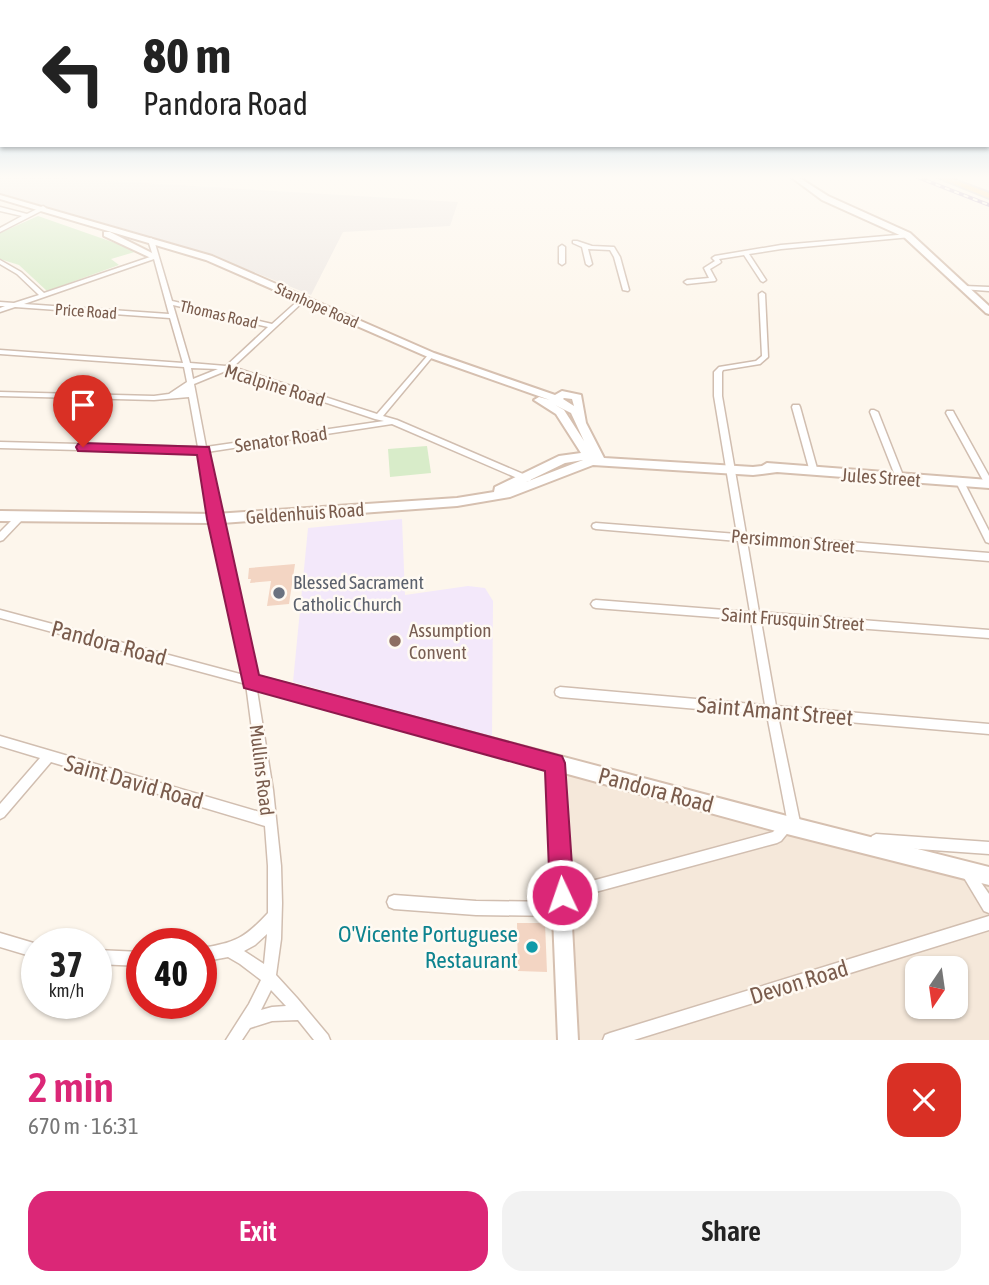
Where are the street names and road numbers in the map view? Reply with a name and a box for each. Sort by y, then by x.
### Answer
street label: Stanhope Road [272,279,361,332]
street label: Thomas Road [178,296,260,332]
street label: Price Road [54,300,118,322]
street label: Mcalpine Road [222,359,328,411]
street label: Senator Road [233,422,329,456]
street label: Jules Street [840,463,922,491]
street label: Geldenhuis Road [245,498,365,528]
street label: Persimmon Street [730,525,856,557]
street label: Saint Frusquin Street [721,603,865,635]
street label: Pandora Road [48,615,170,671]
street label: Saint Amant Street [696,691,854,731]
street label: Mullins Road [246,723,278,817]
street label: Saint David Road [62,750,206,814]
street label: Pandora Road [595,762,717,818]
street label: Devon Road [747,955,851,1009]

